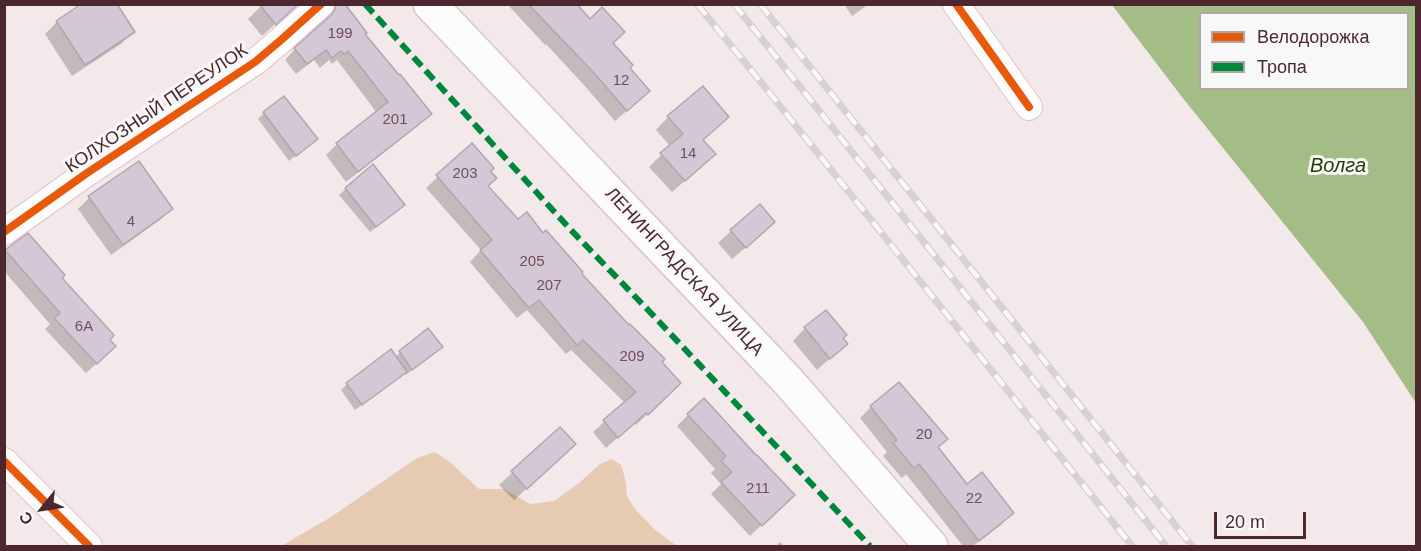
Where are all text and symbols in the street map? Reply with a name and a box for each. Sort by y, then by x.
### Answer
legend [1199,12,1409,90]
house number: 199 [327,25,353,43]
text: Велодорожка [1257,27,1369,47]
street label: КОЛХОЗНЫЙ ПЕРЕУЛОК [62,40,252,178]
text: Тропа [1257,57,1307,77]
house number: 12 [613,72,629,90]
house number: 201 [382,111,408,129]
house number: 14 [680,145,696,163]
water label: Волга [1310,154,1366,178]
house number: 203 [452,165,478,183]
street label: ЛЕНИНГРАДСКАЯ УЛИЦА [600,183,768,361]
house number: 4 [127,213,135,231]
house number: 205 [519,253,545,271]
house number: 207 [536,277,562,295]
house number: 6А [75,318,93,336]
house number: 209 [619,348,645,366]
house number: 20 [916,426,932,444]
north arrow [12,479,72,539]
house number: 211 [746,480,770,498]
house number: 22 [966,490,982,508]
scale bar [1217,500,1308,538]
text: С [16,509,36,528]
text: 20 m [1225,512,1265,532]

